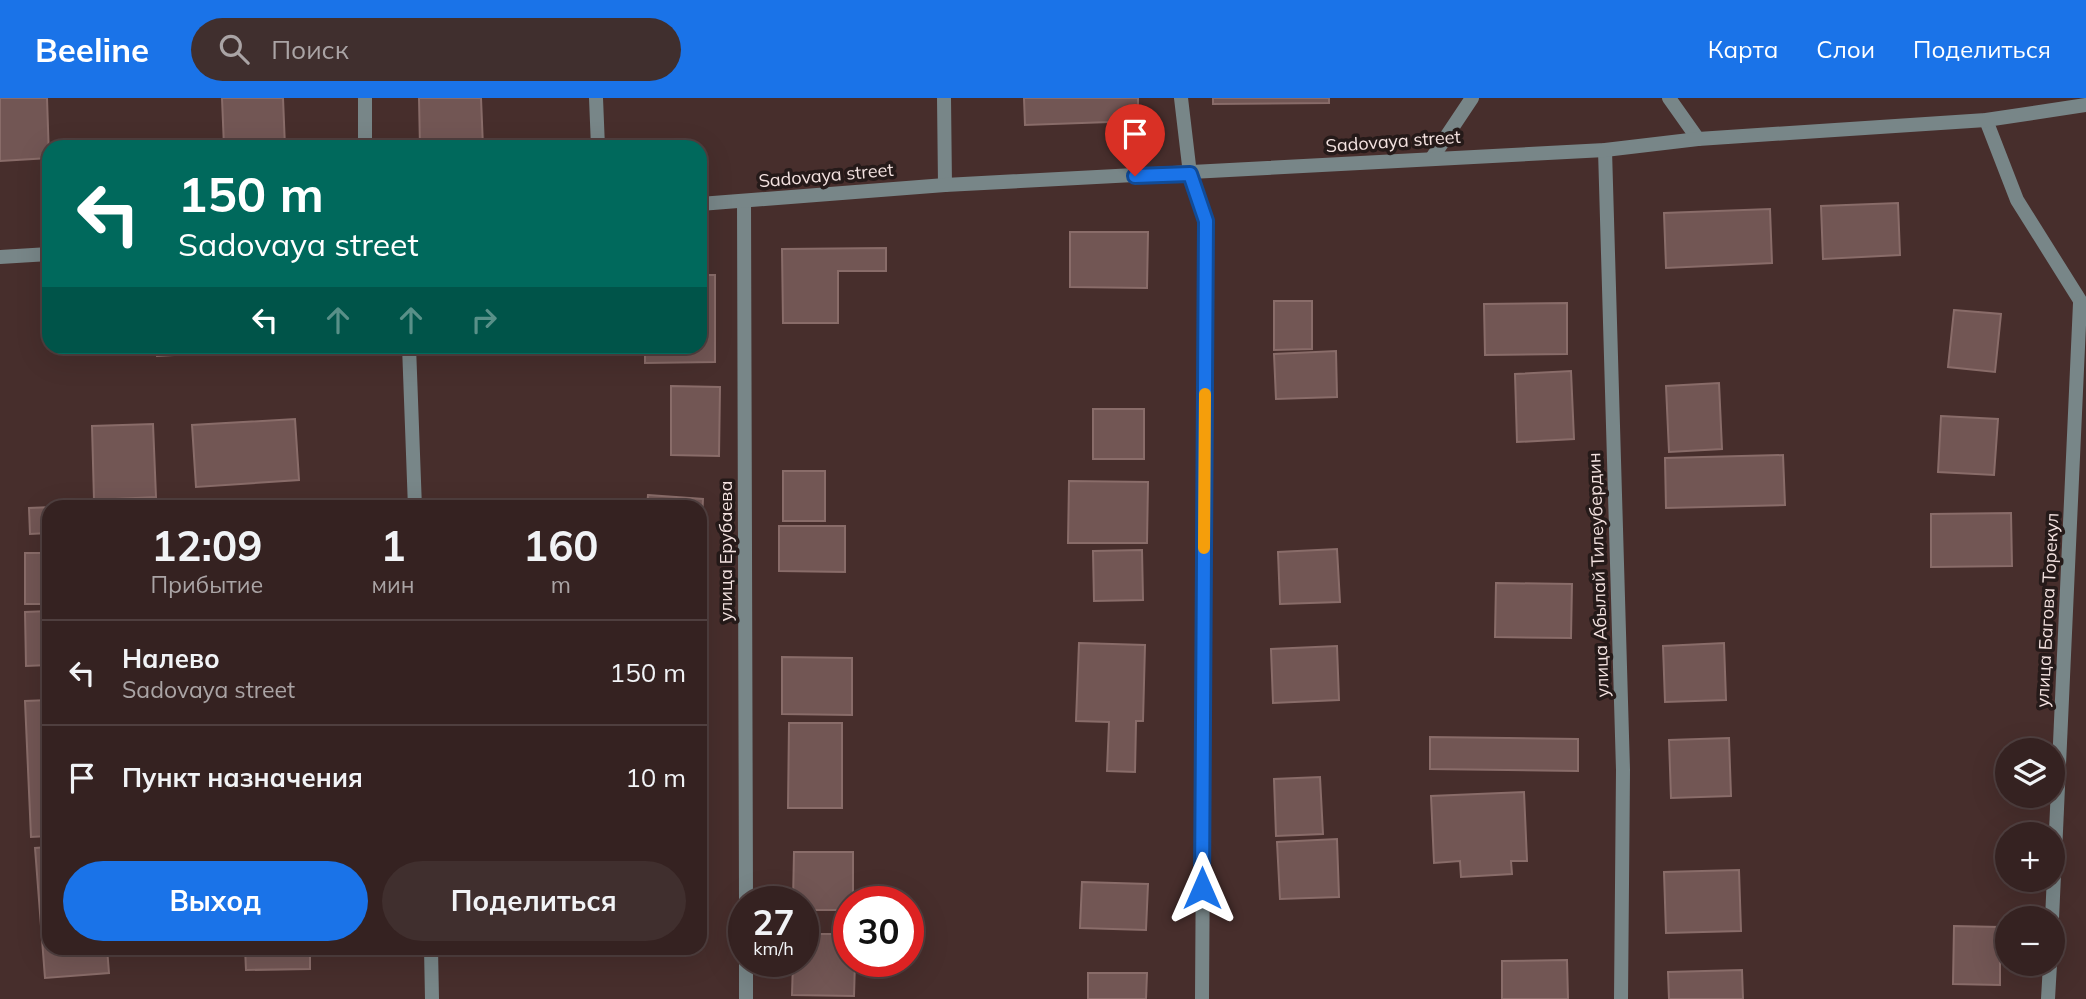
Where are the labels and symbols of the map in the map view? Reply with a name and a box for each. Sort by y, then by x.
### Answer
pin [1105,104,1165,176]
street label: Sadovaya street [1325,125,1461,157]
street label: Sadovaya street [758,158,894,192]
street label: улица Абылай Тилеубердин [1582,452,1614,698]
street label: улица Ерубаева [714,481,737,621]
street label: улица Багова Торекул [2030,512,2064,708]
position arrow [1165,851,1239,925]
speed limit sign: 30 [833,886,924,977]

